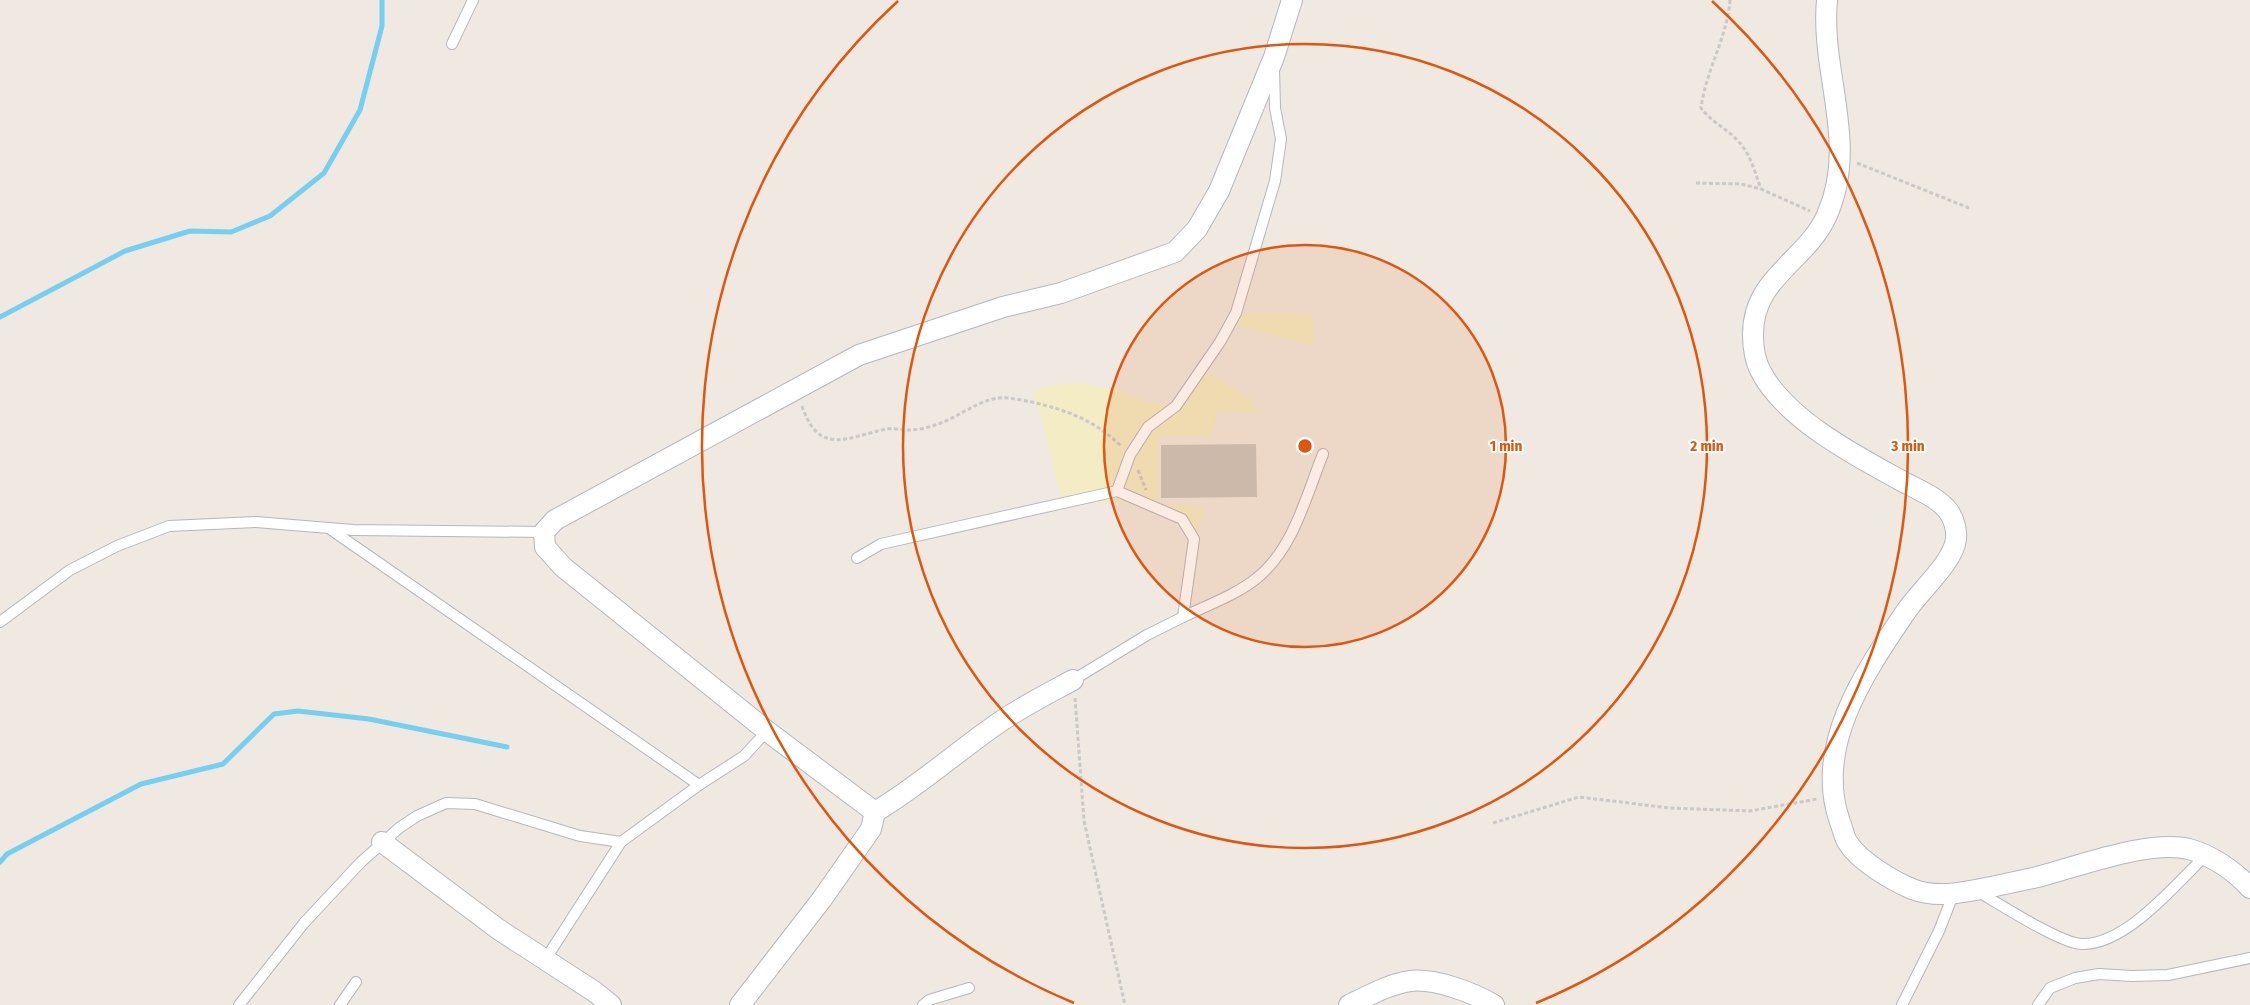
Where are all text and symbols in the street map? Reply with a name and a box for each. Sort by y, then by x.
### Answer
centre of rings [1296,437,1314,455]
text: 1 min [1490,437,1522,455]
text: 2 min [1689,437,1724,455]
text: 3 min [1890,437,1925,455]

